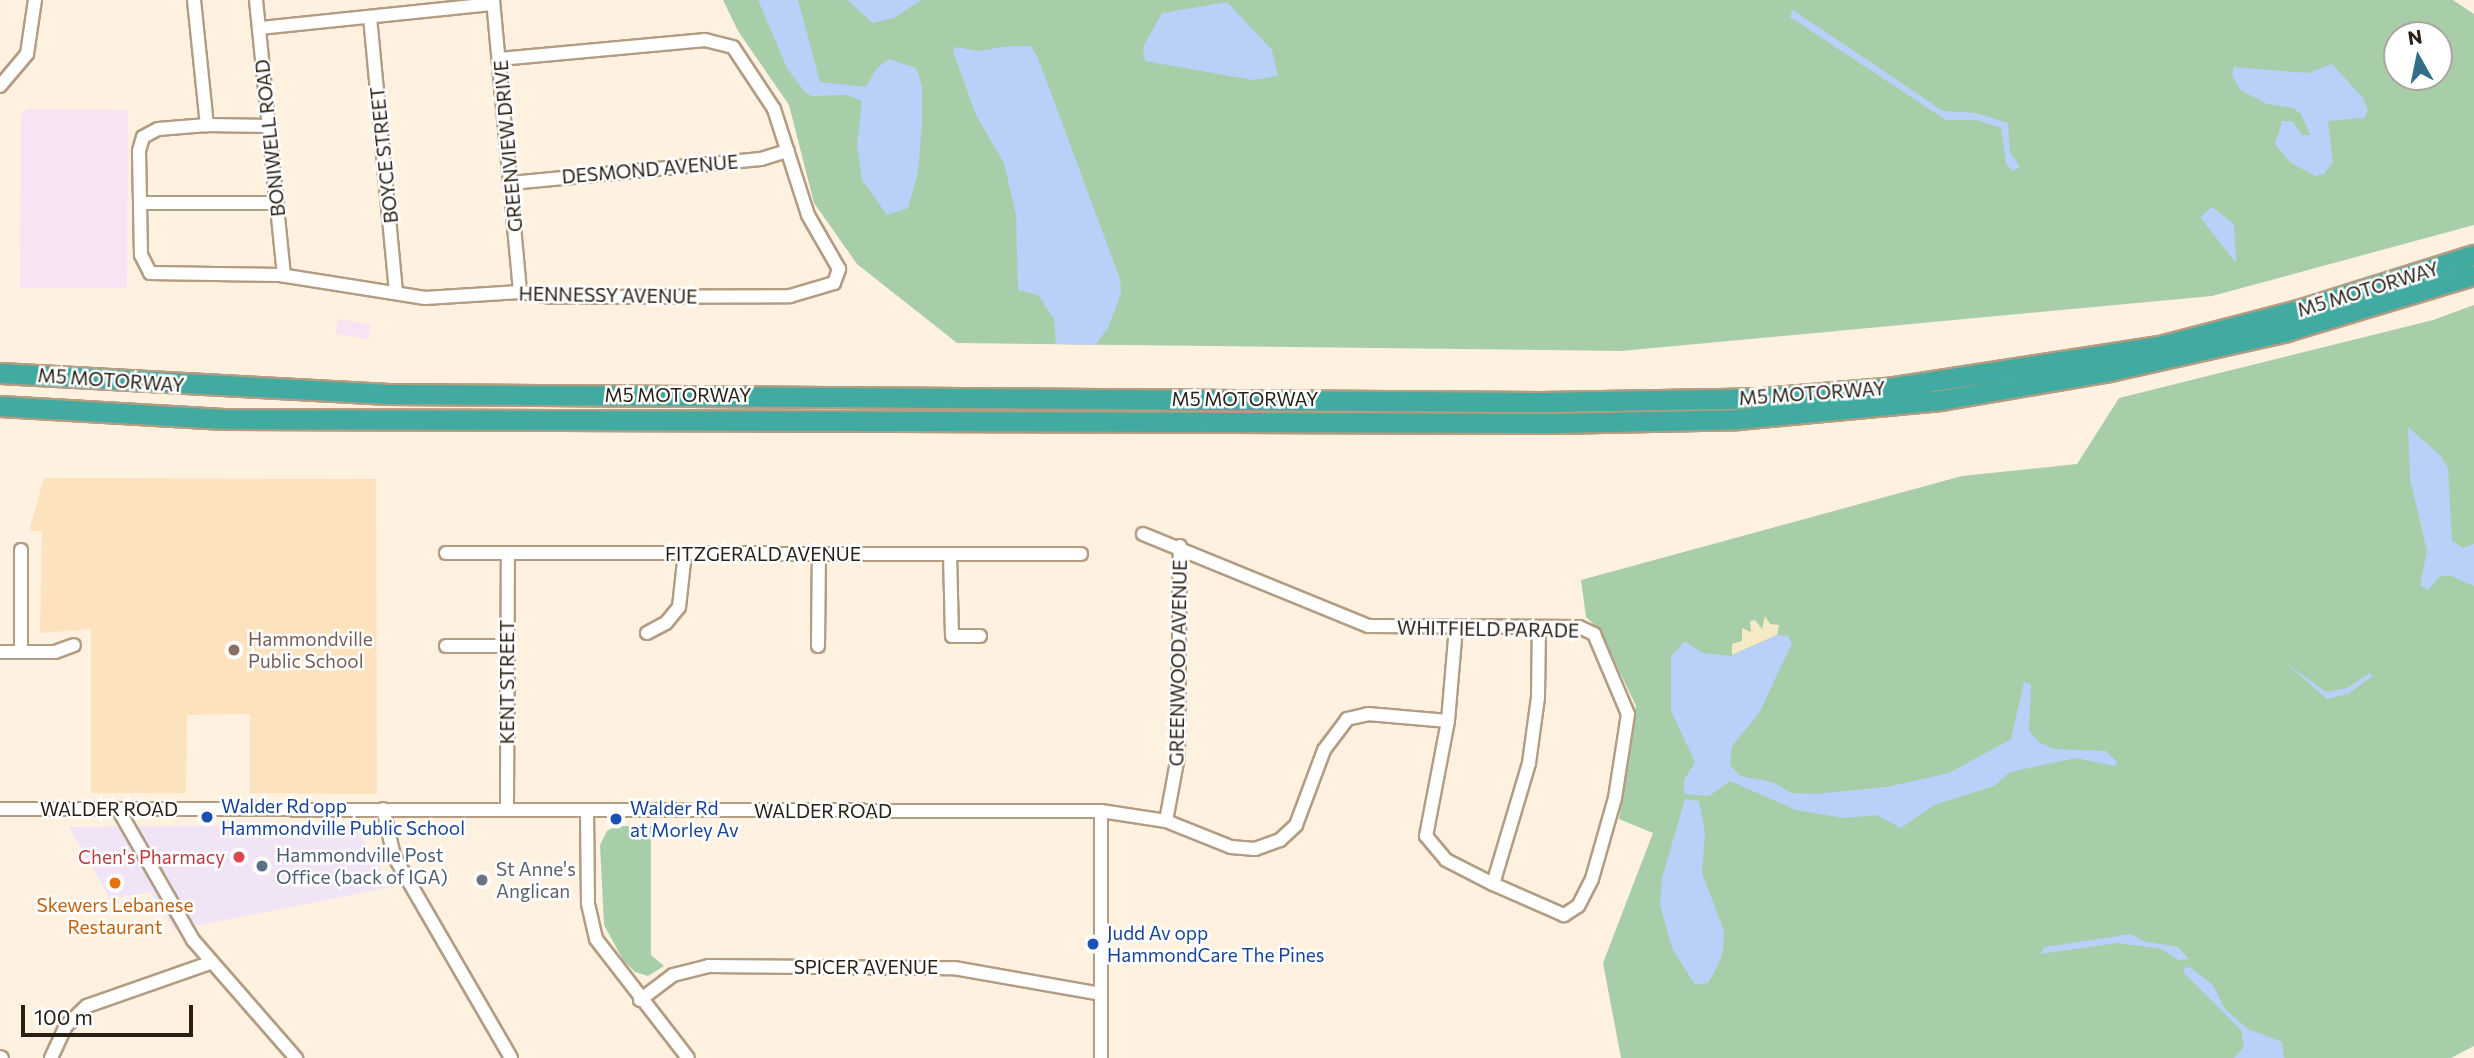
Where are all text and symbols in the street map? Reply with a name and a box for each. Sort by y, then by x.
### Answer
north arrow [2383,21,2453,91]
text: N [2406,24,2424,49]
street label: BONIWELL ROAD [250,58,290,218]
street label: GREENVIEW DRIVE [489,59,527,233]
street label: BOYCE STREET [365,86,403,224]
street label: DESMOND AVENUE [561,150,739,188]
street label: M5 MOTORWAY [2294,257,2442,321]
street label: HENNESSY AVENUE [518,282,698,308]
street label: M5 MOTORWAY [37,364,185,396]
street label: M5 MOTORWAY [1738,377,1886,409]
street label: M5 MOTORWAY [605,384,751,406]
street label: M5 MOTORWAY [1172,388,1318,410]
street label: FITZGERALD AVENUE [665,543,861,565]
street label: GREENWOOD AVENUE [1165,559,1191,767]
street label: WHITFIELD PARADE [1397,616,1579,642]
street label: KENT STREET [496,620,518,744]
place label: Hammondville Public School [248,628,373,672]
marker: Hammondville Public School [226,642,242,658]
place label: Walder Rd opp Hammondville Public School [221,795,465,839]
place label: Walder Rd at Morley Av [630,797,739,841]
street label: WALDER ROAD [40,798,178,820]
street label: WALDER ROAD [754,800,892,822]
marker: Walder Rd opp Hammondville Public School [199,809,215,825]
marker: Walder Rd at Morley Av [608,811,624,827]
place label: Hammondville Post Office (back of IGA) [276,844,448,888]
place label: Chen's Pharmacy [78,846,225,868]
marker: Chen's Pharmacy [231,849,247,865]
marker: Hammondville Post Office (back of IGA) [254,858,270,874]
place label: St Anne's Anglican [496,858,576,902]
marker: St Anne's Anglican [474,872,490,888]
marker: Skewers Lebanese Restaurant [107,875,123,891]
place label: Skewers Lebanese Restaurant [37,894,193,938]
place label: Judd Av opp HammondCare The Pines [1107,922,1325,966]
marker: Judd Av opp HammondCare The Pines [1085,936,1101,952]
street label: SPICER AVENUE [794,956,938,978]
scale bar [24,992,196,1036]
text: 100 m [34,1004,93,1029]

